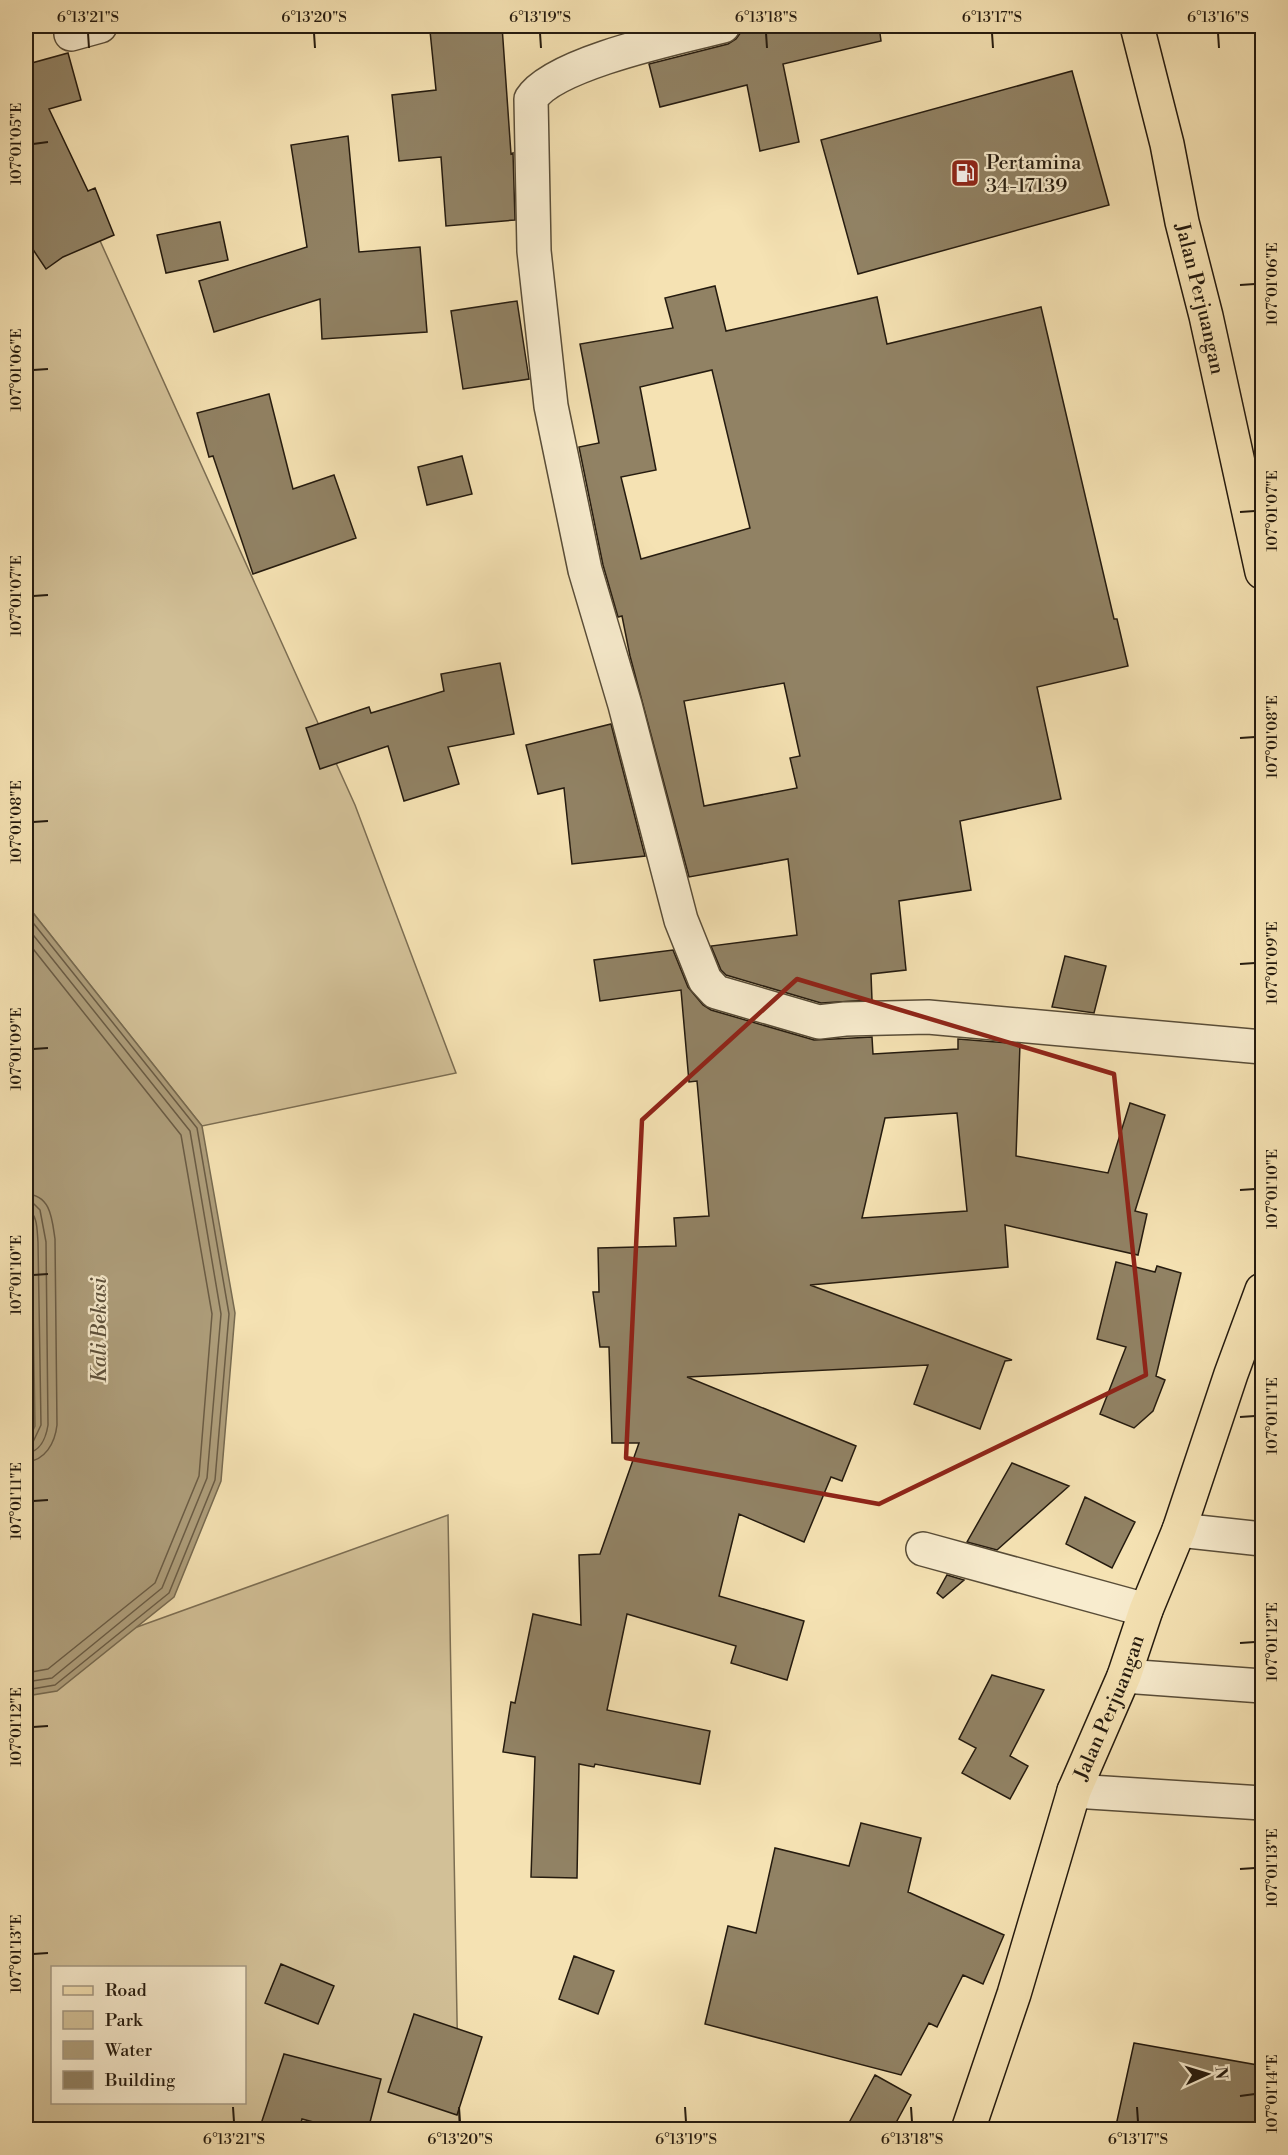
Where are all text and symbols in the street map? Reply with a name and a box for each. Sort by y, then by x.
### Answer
text: 6°13'21"S [57,8,119,27]
text: 6°13'20"S [281,8,347,27]
text: 6°13'19"S [509,8,571,27]
text: 6°13'18"S [735,8,797,27]
text: 6°13'17"S [962,8,1022,27]
text: 6°13'16"S [1187,8,1249,27]
text: 107°01'05"E [7,103,26,185]
place label: Pertamina 34-17139 [986,151,1082,199]
fuel station icon: Pertamina 34-17139 [949,157,981,189]
street label: Jalan Perjuangan [1169,220,1229,377]
text: 107°01'06"E [1263,242,1282,326]
text: 107°01'06"E [7,328,26,412]
text: 107°01'07"E [1263,470,1282,552]
text: 107°01'07"E [7,555,26,637]
text: 107°01'08"E [1263,695,1282,779]
text: 107°01'08"E [7,780,26,864]
text: 107°01'09"E [1263,921,1282,1005]
text: 107°01'09"E [7,1007,26,1091]
text: 107°01'10"E [1263,1149,1282,1229]
text: 107°01'10"E [7,1235,26,1315]
water label: Kali Bekasi [87,1277,113,1383]
text: 107°01'11"E [1263,1377,1282,1455]
text: 107°01'11"E [7,1462,26,1540]
text: 107°01'12"E [1263,1602,1282,1682]
street label: Jalan Perjuangan [1069,1632,1151,1785]
text: 107°01'12"E [7,1687,26,1767]
text: 107°01'13"E [1263,1828,1282,1908]
text: 107°01'13"E [7,1914,26,1994]
legend [51,1966,246,2104]
text: Road [105,1979,148,2002]
text: Park [105,2009,144,2032]
text: Water [104,2039,153,2062]
north arrow [1177,2044,1237,2104]
text: 107°01'14"E [1263,2054,1282,2134]
text: N [1211,2066,1231,2080]
text: Building [104,2069,176,2092]
text: 6°13'21"S [203,2130,265,2149]
text: 6°13'20"S [427,2130,493,2149]
text: 6°13'19"S [655,2130,717,2149]
text: 6°13'18"S [881,2130,943,2149]
text: 6°13'17"S [1108,2130,1168,2149]

